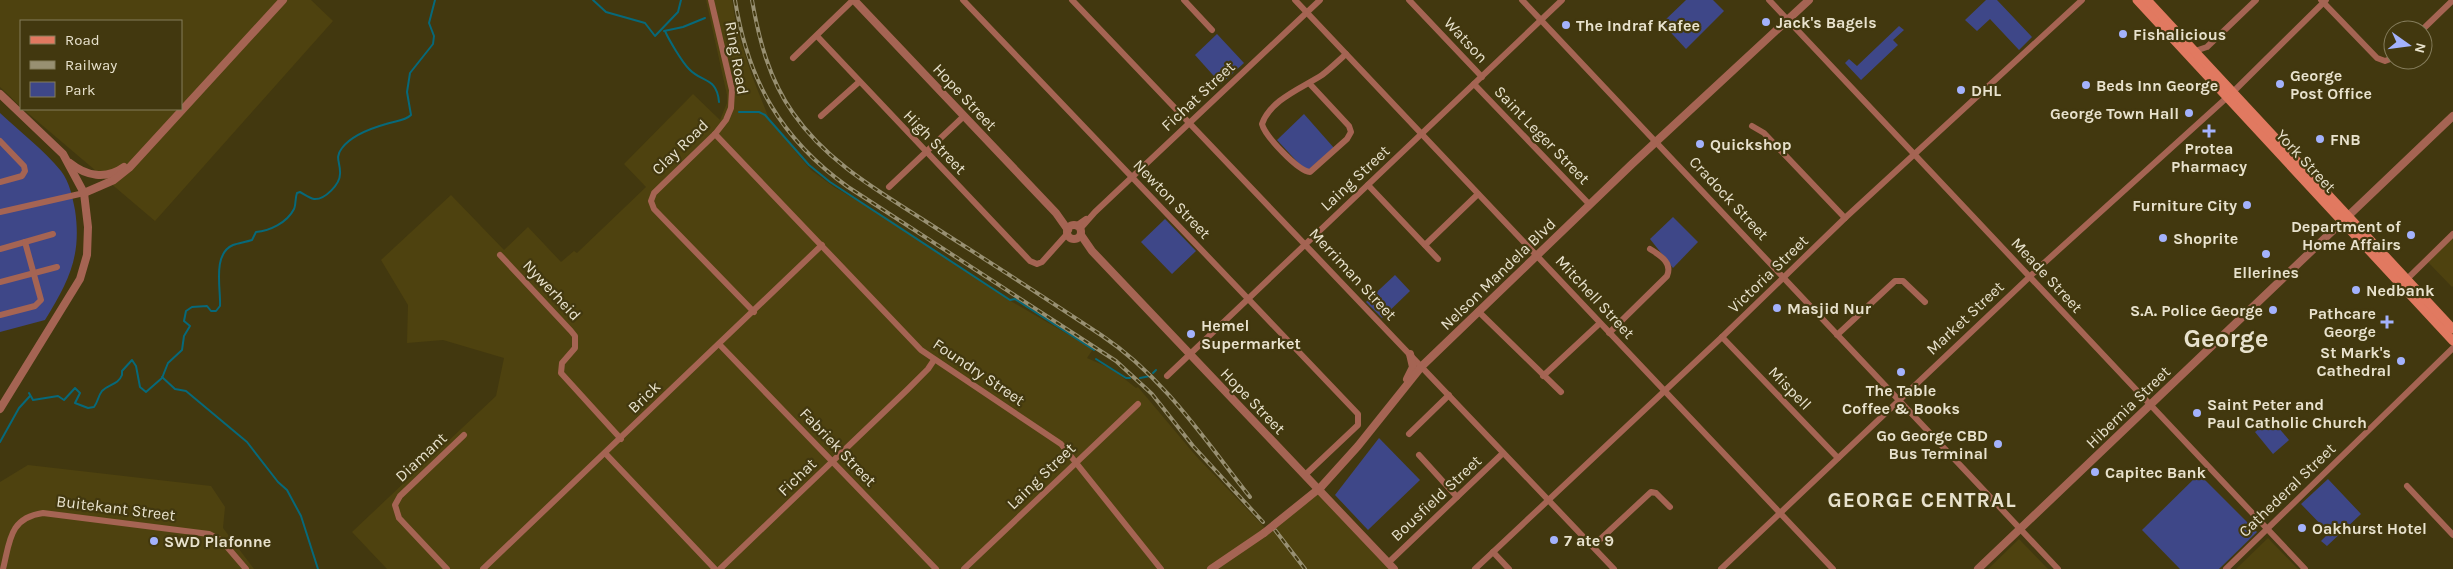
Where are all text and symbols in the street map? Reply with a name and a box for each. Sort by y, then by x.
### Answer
street label: Watson [1440,13,1492,67]
place label: Jack's Bagels [1776,13,1877,32]
place label: The Indraf Kafee [1576,16,1700,35]
marker: Jack's Bagels [1760,16,1772,28]
marker: The Indraf Kafee [1560,19,1572,31]
legend [20,20,182,110]
street label: Ring Road [721,20,753,96]
north arrow [2383,20,2433,70]
place label: Fishalicious [2133,25,2226,44]
marker: Fishalicious [2117,28,2129,40]
text: Road [65,31,100,49]
text: N [2411,41,2430,55]
text: Railway [65,56,117,74]
street label: Fichat Street [1157,57,1239,135]
street label: Hope Street [929,60,1001,134]
place label: George Post Office [2290,66,2372,103]
place label: Beds Inn George [2096,76,2218,95]
marker: George Post Office [2274,78,2286,90]
marker: Beds Inn George [2080,79,2092,91]
text: Park [65,81,95,99]
place label: DHL [1971,81,2001,100]
street label: Saint Leger Street [1490,82,1594,188]
marker: DHL [1955,84,1967,96]
place label: George Town Hall [2050,104,2179,123]
street label: High Street [900,106,970,178]
marker: George Town Hall [2183,107,2195,119]
street label: Clay Road [648,115,712,179]
marker: Protea Pharmacy [2203,125,2215,137]
street label: York Street [2272,126,2340,196]
place label: FNB [2330,130,2361,149]
marker: FNB [2314,133,2326,145]
place label: Quickshop [1710,135,1792,154]
marker: Quickshop [1694,138,1706,150]
place label: Protea Pharmacy [2171,139,2247,176]
street label: Laing Street [1317,141,1393,215]
street label: Cradock Street [1685,152,1773,244]
street label: Newton Street [1129,155,1215,243]
place label: Furniture City [2132,196,2237,215]
marker: Furniture City [2241,199,2253,211]
street label: Nelson Mandela Blvd [1436,214,1560,334]
place label: Department of Home Affairs [2291,217,2401,254]
street label: Merriman Street [1305,224,1401,324]
place label: Shoprite [2173,229,2238,248]
marker: Department of Home Affairs [2405,229,2417,241]
street label: Victoria Street [1724,231,1812,317]
marker: Shoprite [2157,232,2169,244]
street label: Meade Street [2007,233,2087,317]
marker: Ellerines [2260,248,2272,260]
street label: Mitchell Street [1552,251,1638,343]
street label: Nywerheid [519,256,585,324]
place label: Ellerines [2233,263,2299,282]
street label: Market Street [1922,277,2008,359]
place label: Nedbank [2366,281,2435,300]
marker: Nedbank [2350,284,2362,296]
place label: Masjid Nur [1787,299,1872,318]
place label: S.A. Police George [2130,301,2263,320]
marker: Masjid Nur [1771,302,1783,314]
marker: S.A. Police George [2267,304,2279,316]
place label: Pathcare George [2308,304,2376,341]
marker: Pathcare George [2380,315,2394,329]
place label: Hemel Supermarket [1201,316,1301,353]
district label: George [2183,323,2269,354]
marker: Hemel Supermarket [1185,328,1197,340]
street label: Foundry Street [930,334,1028,410]
place label: St Mark's Cathedral [2316,343,2391,380]
marker: St Mark's Cathedral [2395,355,2407,367]
street label: Mispell [1765,362,1815,414]
street label: Hibernia Street [2082,362,2174,452]
street label: Hope Street [1217,364,1289,438]
marker: The Table Coffee & Books [1895,366,1907,378]
street label: Brick [624,377,664,417]
place label: The Table Coffee & Books [1842,381,1960,418]
place label: Saint Peter and Paul Catholic Church [2207,395,2367,432]
street label: Fabriek Street [796,404,880,490]
marker: Saint Peter and Paul Catholic Church [2191,407,2203,419]
place label: Go George CBD Bus Terminal [1876,426,1988,463]
street label: Diamant [391,428,451,486]
marker: Go George CBD Bus Terminal [1992,438,2004,450]
street label: Laing Street [1003,439,1079,513]
street label: Cathederal Street [2235,439,2339,541]
street label: Bousfield Street [1387,451,1485,545]
street label: Fichat [774,454,820,500]
place label: Capitec Bank [2105,463,2207,482]
marker: Capitec Bank [2089,466,2101,478]
district label: GEORGE CENTRAL [1827,488,2017,512]
street label: Buitekant Street [55,491,177,525]
place label: Oakhurst Hotel [2312,519,2427,538]
marker: Oakhurst Hotel [2296,522,2308,534]
place label: 7 ate 9 [1564,531,1614,550]
place label: SWD Plafonne [164,532,271,551]
marker: 7 ate 9 [1548,534,1560,546]
marker: SWD Plafonne [148,535,160,547]

